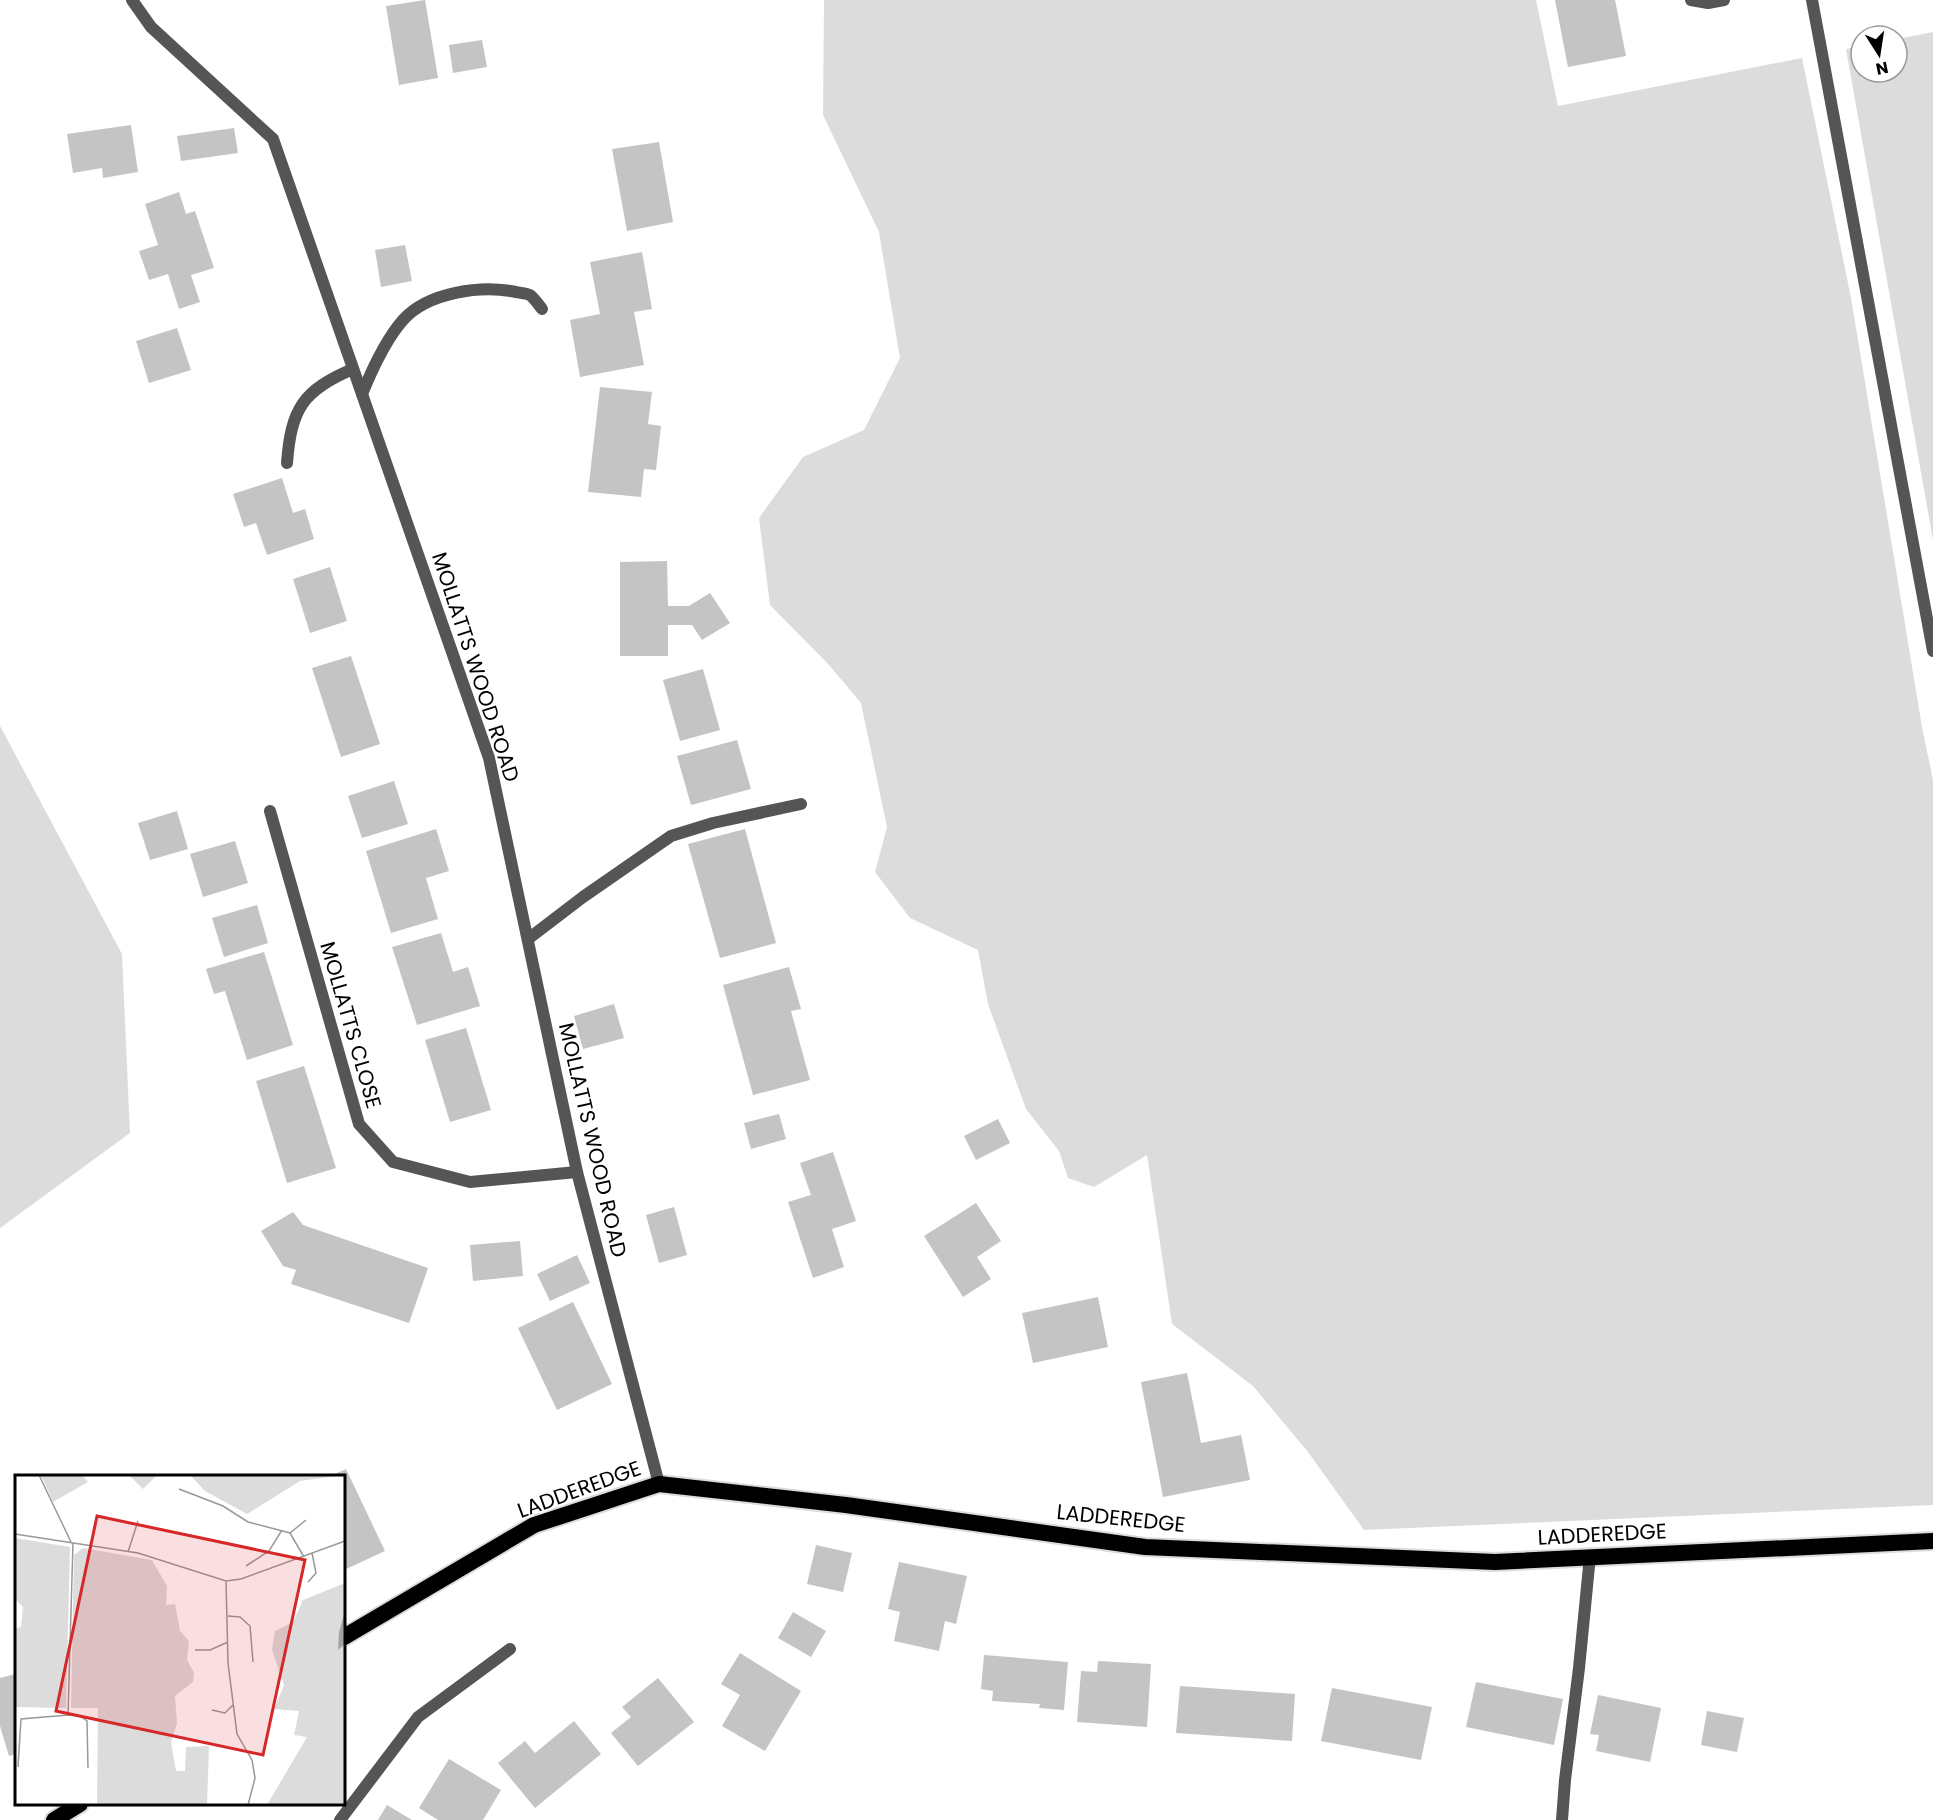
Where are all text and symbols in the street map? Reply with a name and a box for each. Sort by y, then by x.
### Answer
north arrow [1849,24,1909,84]
text: N [1874,56,1890,81]
street label: MOLLATTS WOOD ROAD [425,548,527,786]
street label: MOLLATTS CLOSE [313,938,389,1112]
street label: MOLLATTS WOOD ROAD [552,1020,634,1260]
street label: LADDEREDGE [513,1453,645,1525]
inset map [15,1475,345,1805]
street label: LADDEREDGE [1055,1497,1187,1539]
street label: LADDEREDGE [1537,1516,1667,1552]

